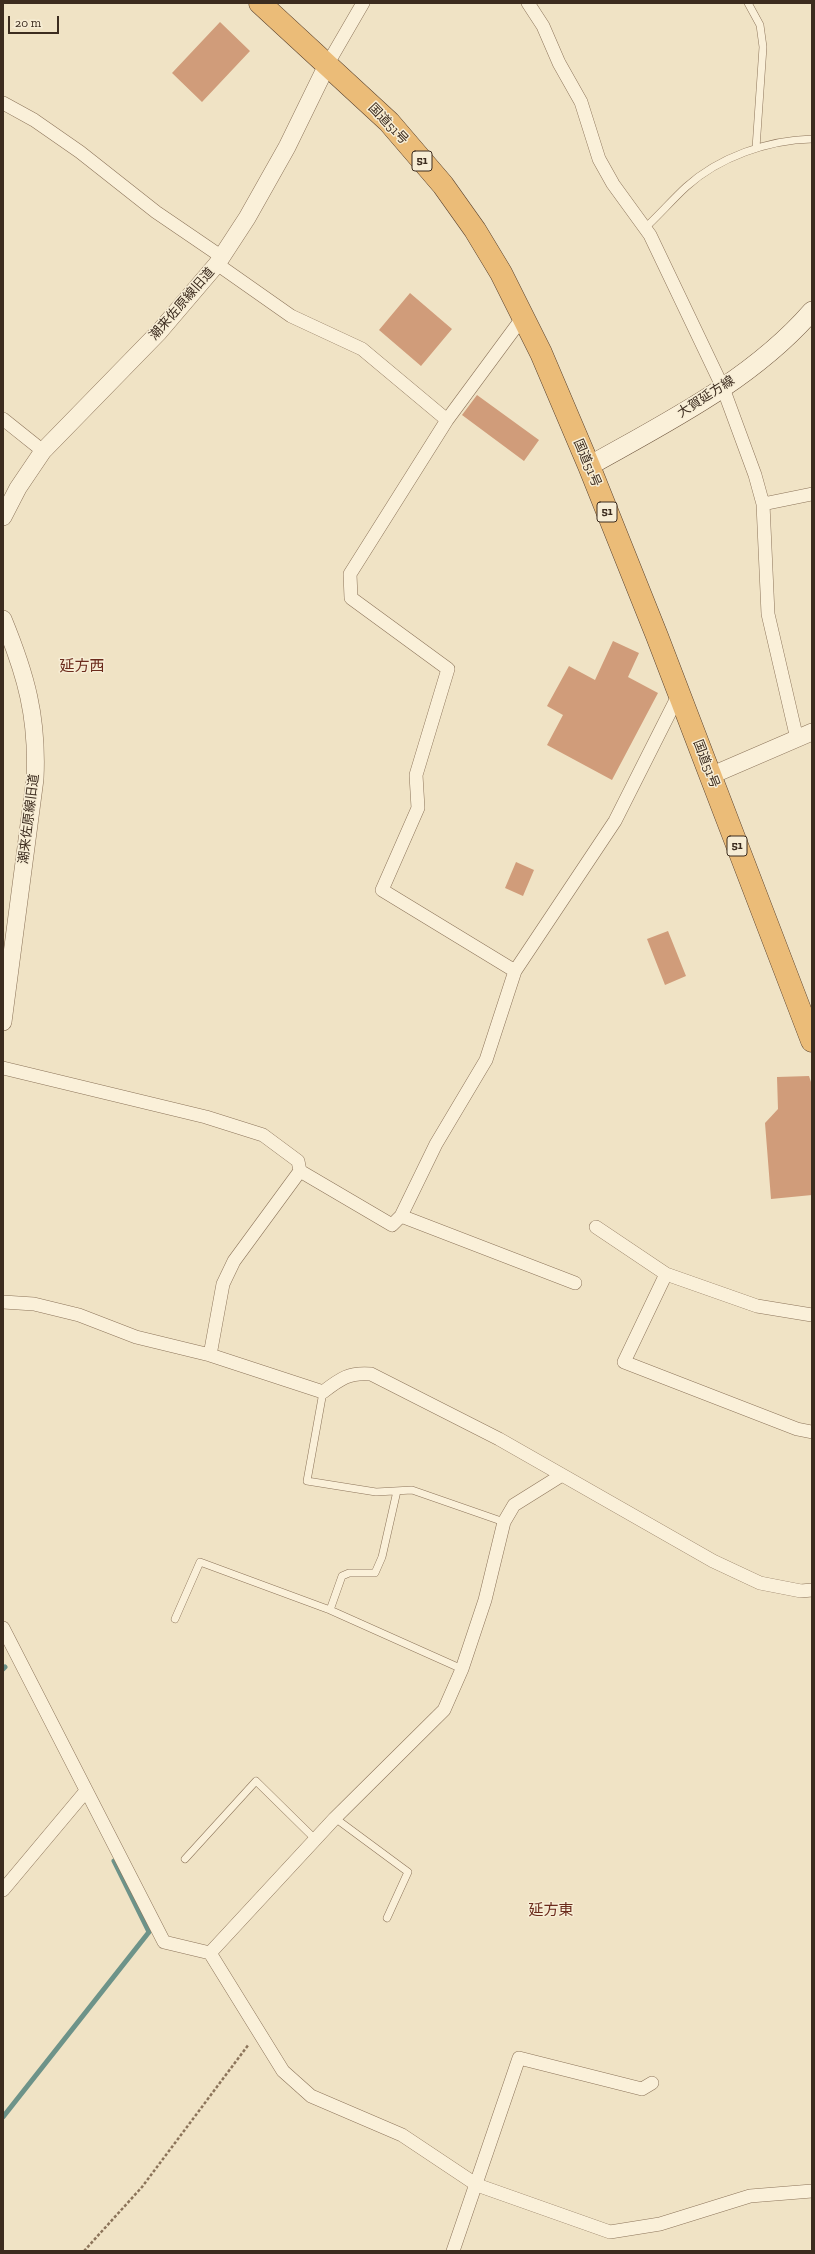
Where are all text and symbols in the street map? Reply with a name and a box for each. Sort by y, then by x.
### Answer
scale bar [10,8,61,34]
text: 20 m [15,16,41,30]
street label: 国道51号 [365,100,411,148]
road number: 51 [412,151,432,171]
street label: 潮来佐原線旧道 [146,265,218,343]
street label: 大賀延方線 [674,373,738,421]
street label: 国道51号 [570,437,604,489]
road number: 51 [597,502,617,522]
district label: 延方西 [60,658,104,676]
street label: 国道51号 [690,738,722,790]
street label: 潮来佐原線旧道 [16,773,42,865]
road number: 51 [727,836,747,856]
district label: 延方東 [529,1902,573,1920]

